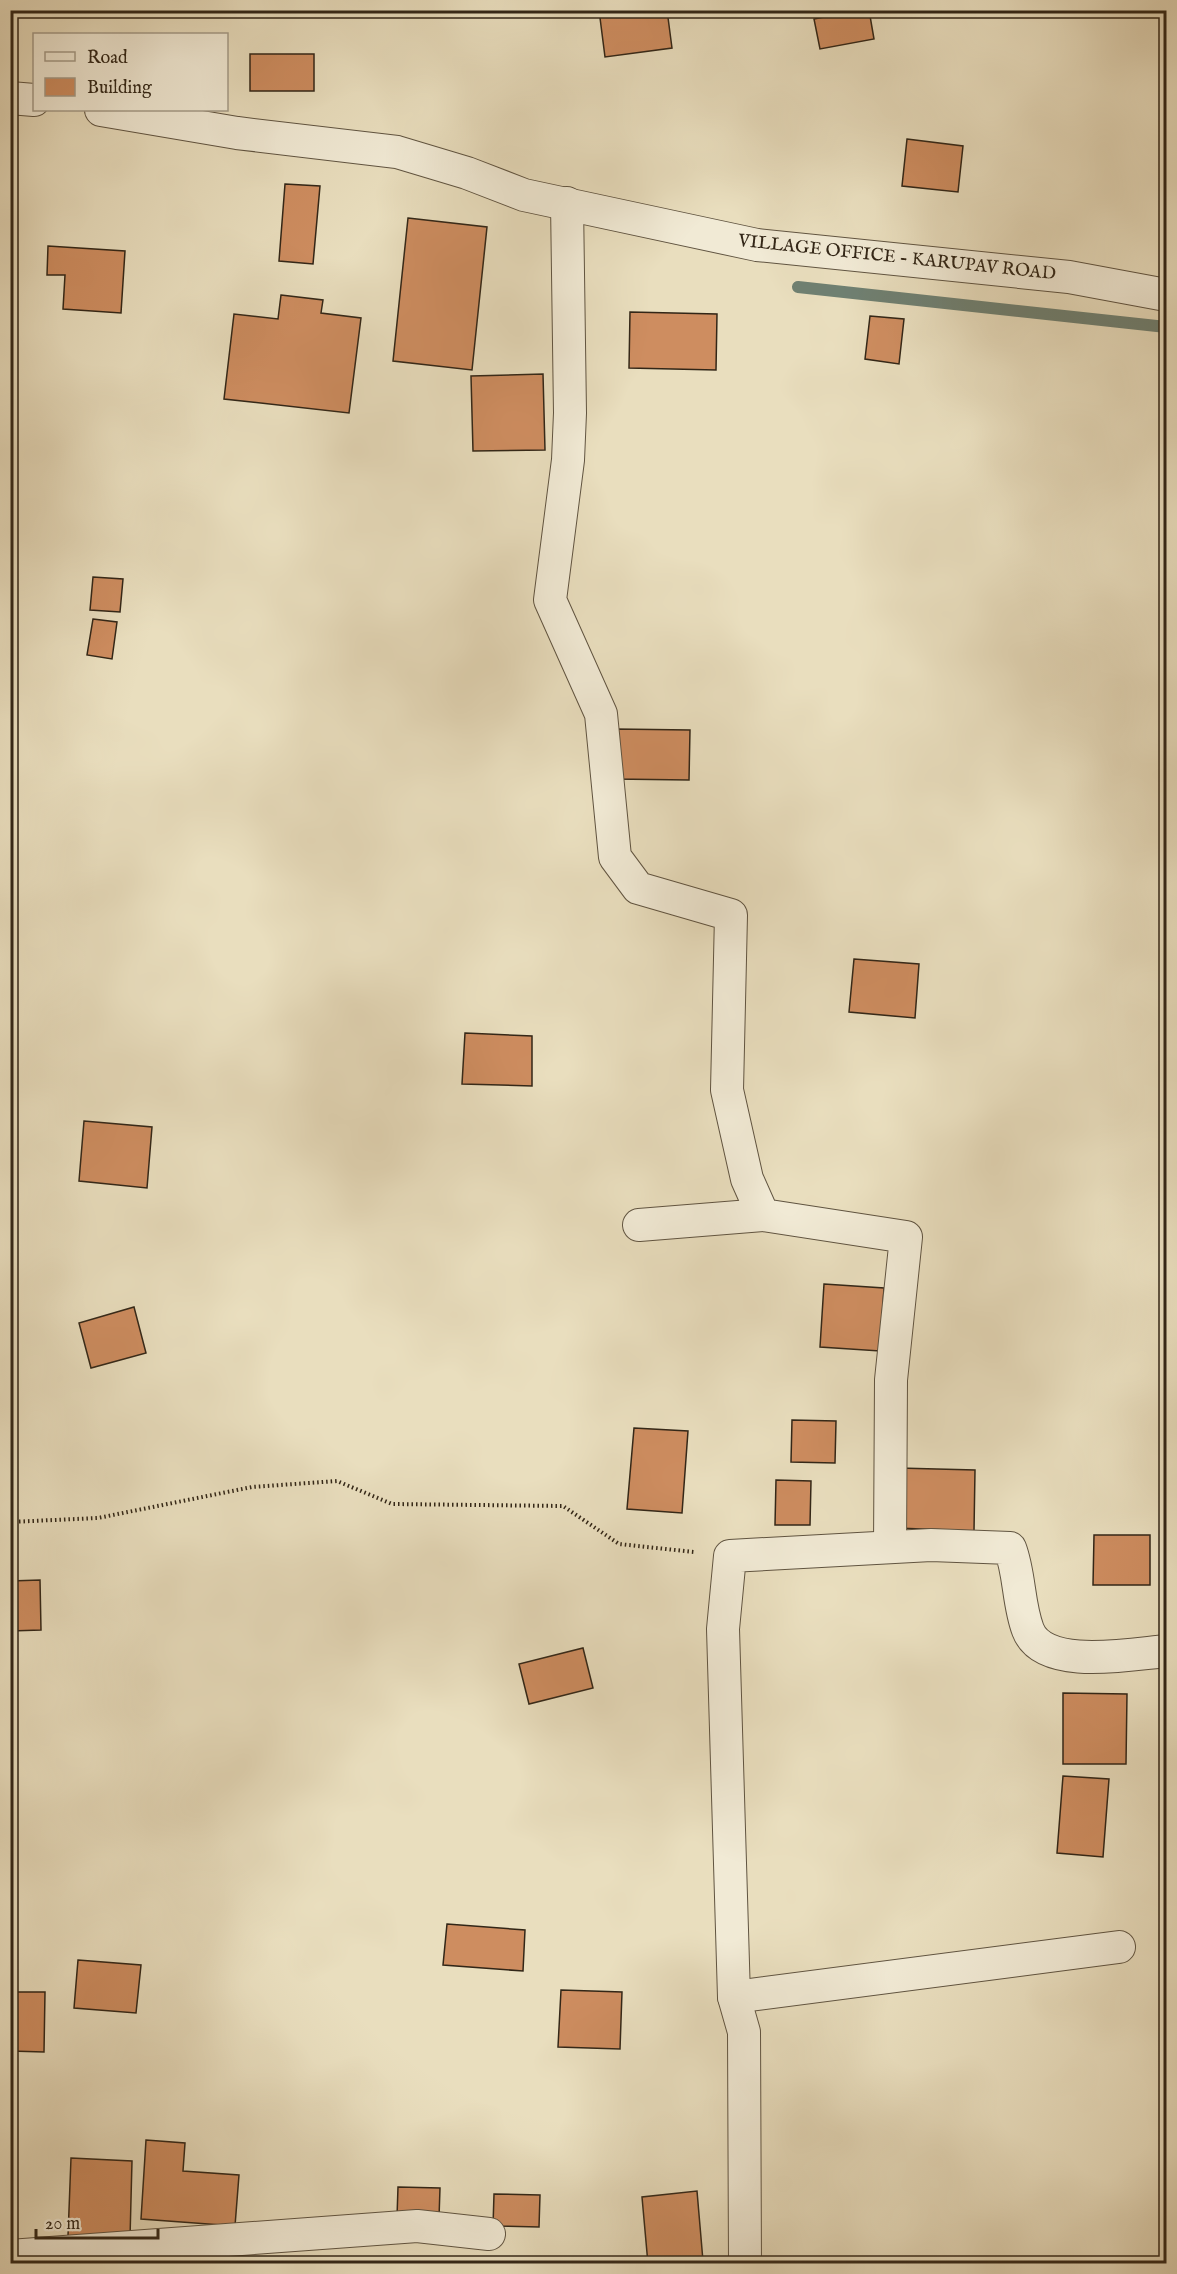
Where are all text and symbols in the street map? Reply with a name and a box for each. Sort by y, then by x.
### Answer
legend [33,33,228,111]
text: Road [87,47,128,70]
text: Building [87,77,152,100]
street label: VILLAGE OFFICE - KARUPAV ROAD [736,230,1057,286]
scale bar [36,2202,158,2240]
text: 20 m [45,2213,80,2236]

